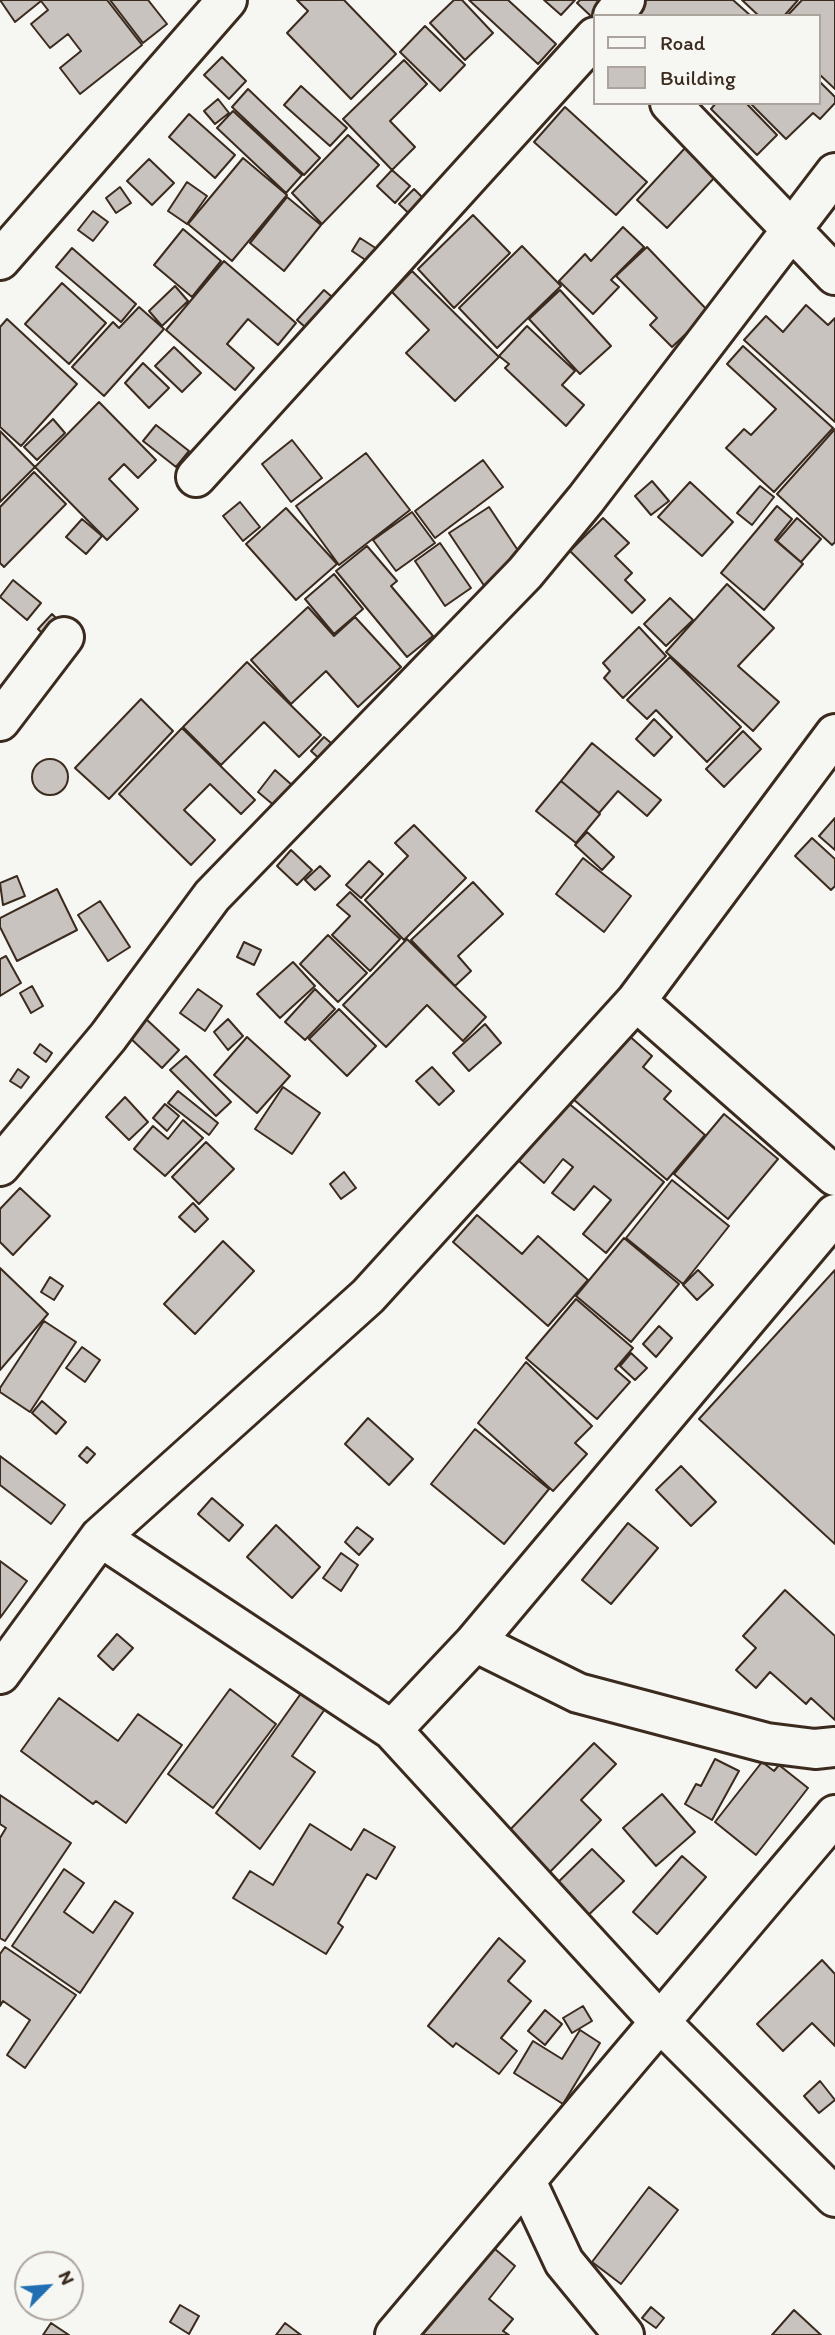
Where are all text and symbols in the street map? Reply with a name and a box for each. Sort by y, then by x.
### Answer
legend [594,14,821,105]
text: Road [660,30,705,55]
text: Building [660,65,736,90]
north arrow [14,2251,84,2321]
text: N [54,2267,80,2288]

